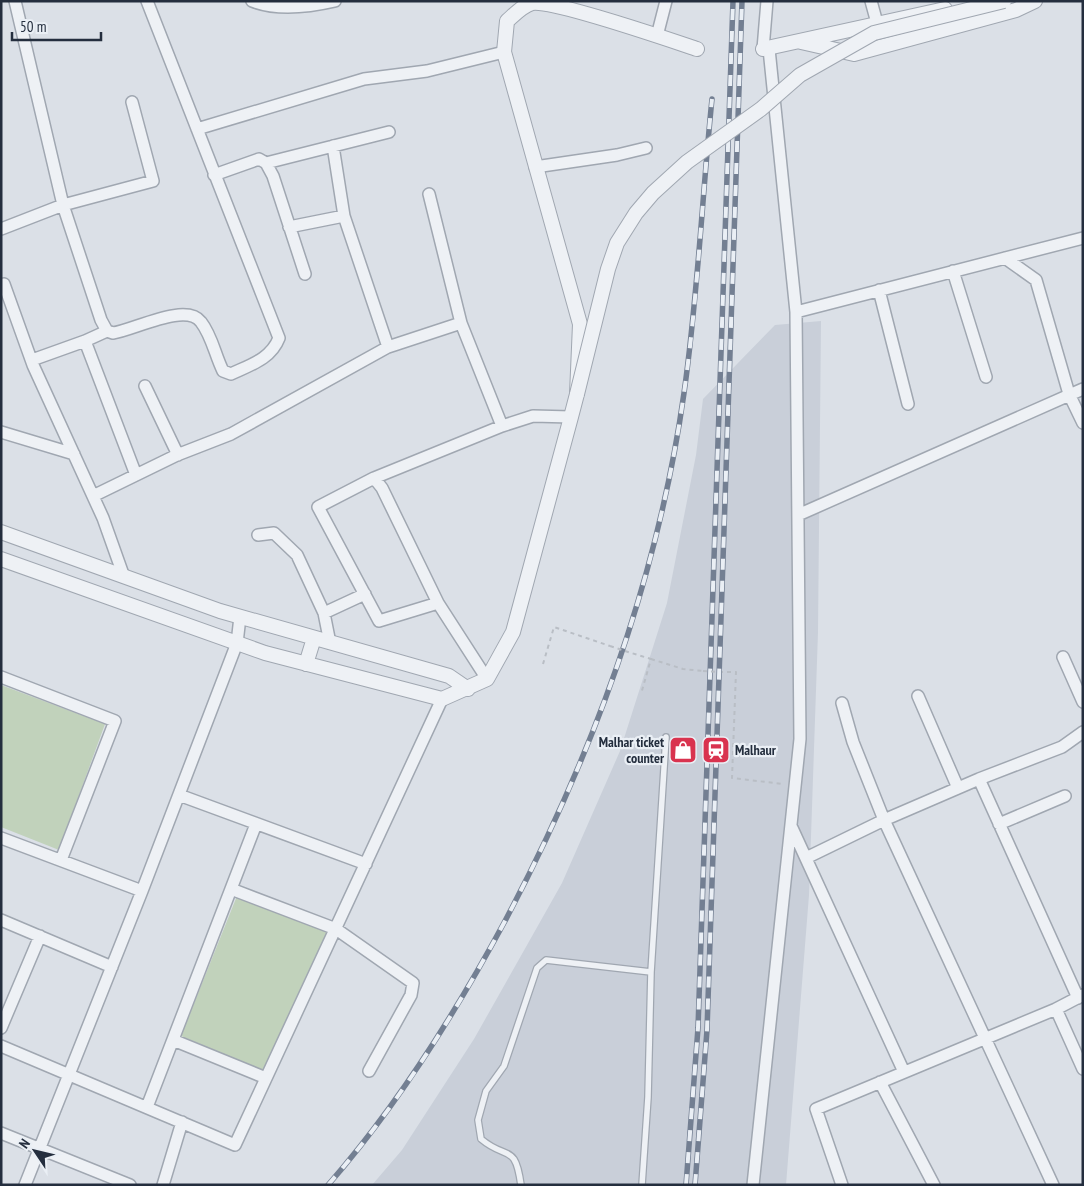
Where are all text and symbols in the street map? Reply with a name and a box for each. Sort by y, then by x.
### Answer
scale bar [12,10,101,42]
text: 50 m [20,17,46,36]
place label: Malhar ticket counter [599,733,665,767]
shop icon: Malhar ticket counter [668,735,698,765]
station icon: Malhaur [701,735,731,765]
place label: Malhaur [735,741,777,759]
north arrow [10,1126,60,1176]
text: N [15,1135,34,1152]

